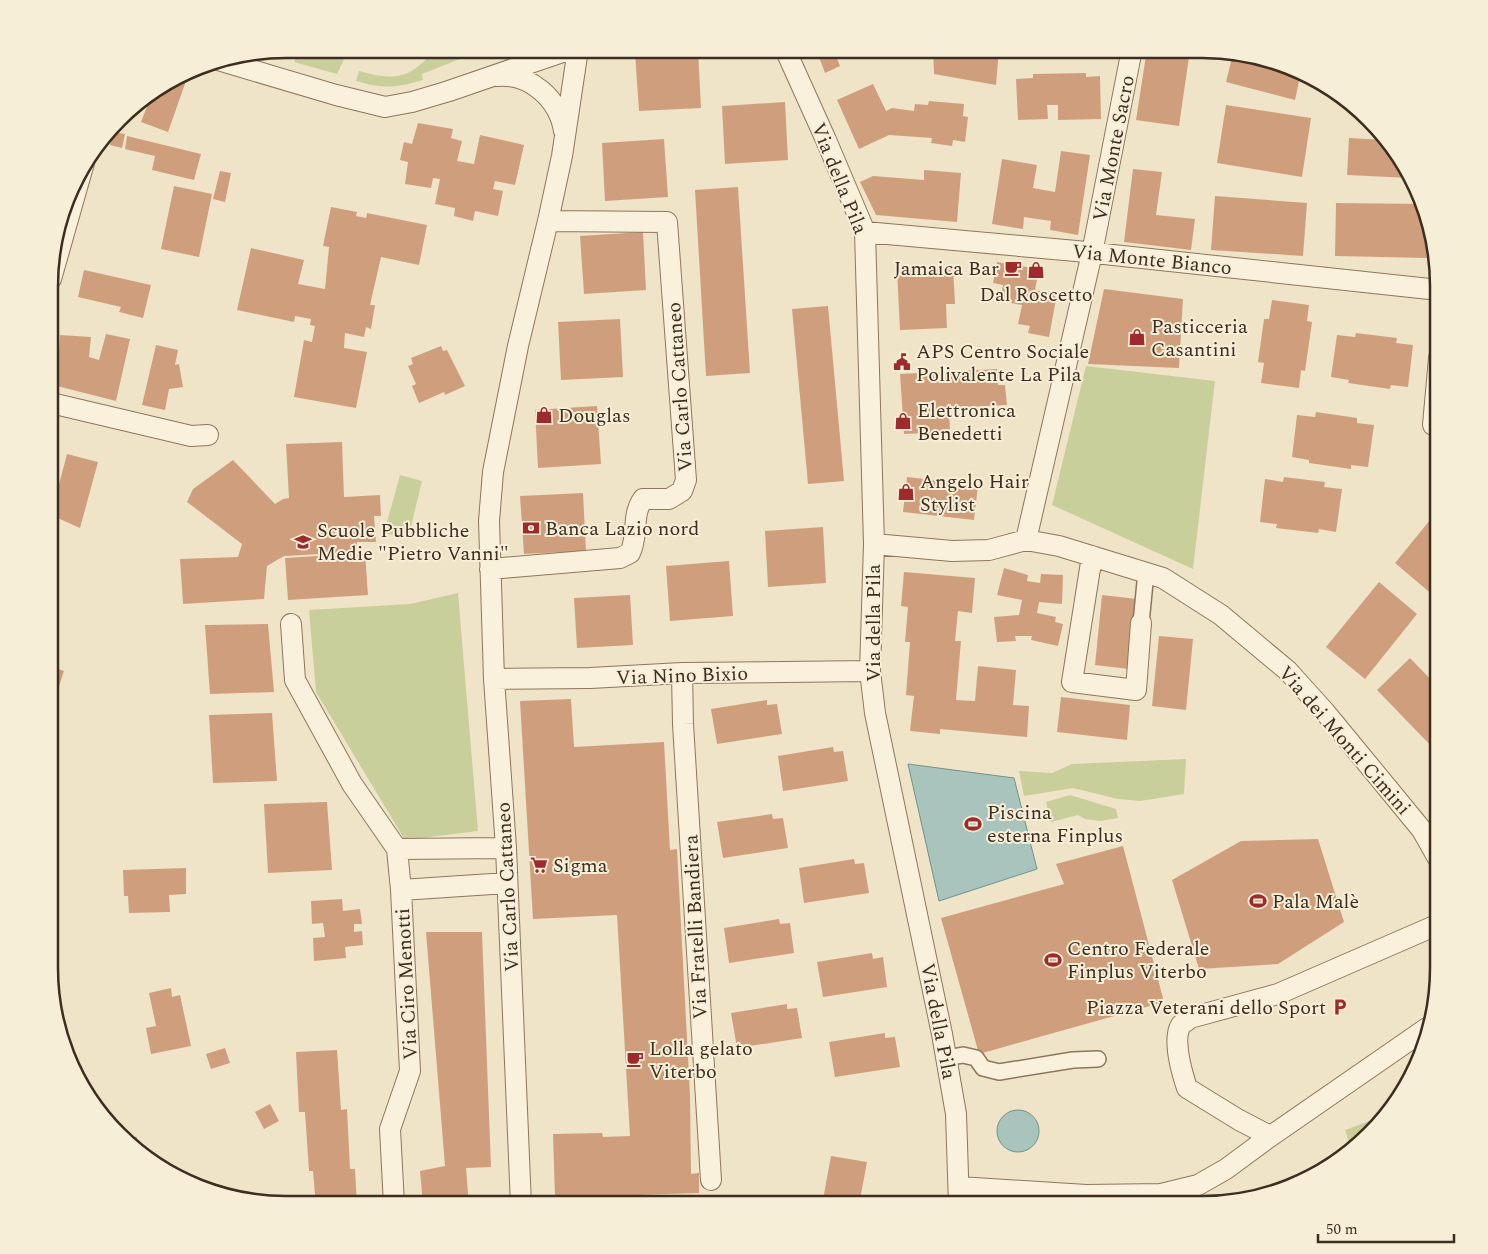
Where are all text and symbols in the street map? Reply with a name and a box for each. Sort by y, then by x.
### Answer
street label: Via Monte Sacro [1085,73,1143,224]
street label: Via della Pila [803,118,875,239]
street label: Via Monte Bianco [1071,237,1233,283]
place label: Jamaica Bar [894,254,999,284]
cafe icon: Jamaica Bar [1003,258,1023,278]
shop icon: Dal Roscetto [1026,260,1046,280]
place label: Dal Roscetto [980,280,1092,310]
street label: Via Carlo Cattaneo [659,301,701,473]
place label: Pasticceria Casantini [1151,312,1248,365]
shop icon: Pasticceria Casantini [1127,327,1147,347]
place label: APS Centro Sociale Polivalente La Pila [916,337,1089,390]
public building icon: APS Centro Sociale Polivalente La Pila [892,352,912,372]
place label: Elettronica Benedetti [917,396,1016,449]
place label: Douglas [558,401,631,431]
shop icon: Douglas [534,405,554,425]
shop icon: Elettronica Benedetti [893,411,913,431]
place label: Angelo Hair Stylist [920,467,1029,520]
shop icon: Angelo Hair Stylist [896,482,916,502]
place label: Banca Lazio nord [545,514,699,544]
place label: Scuole Pubbliche Medie "Pietro Vanni" [317,516,509,569]
bank icon: Banca Lazio nord [521,518,541,538]
school or university icon: Scuole Pubbliche Medie "Pietro Vanni" [293,532,313,552]
street label: Via della Pila [859,564,889,682]
street label: Via Nino Bixio [616,659,748,693]
street label: Via dei Monti Cimini [1271,659,1418,822]
place label: Piscina esterna Finplus [987,798,1123,851]
street label: Via Carlo Cattaneo [489,801,527,973]
sports icon: Piscina esterna Finplus [963,814,983,834]
street label: Via Fratelli Bandiera [676,834,716,1020]
place label: Sigma [553,851,608,881]
supermarket icon: Sigma [529,855,549,875]
place label: Pala Malè [1272,887,1359,917]
sports icon: Pala Malè [1248,891,1268,911]
street label: Via Ciro Menotti [388,907,426,1061]
place label: Centro Federale Finplus Viterbo [1067,934,1209,987]
sports icon: Centro Federale Finplus Viterbo [1043,950,1063,970]
street label: Via della Pila [912,960,964,1082]
place label: Piazza Veterani dello Sport [1086,993,1326,1023]
parking icon: Piazza Veterani dello Sport [1330,997,1350,1017]
place label: Lolla gelato Viterbo [649,1034,753,1087]
cafe icon: Lolla gelato Viterbo [625,1049,645,1069]
scale bar [1318,1212,1454,1244]
text: 50 m [1326,1218,1358,1241]

